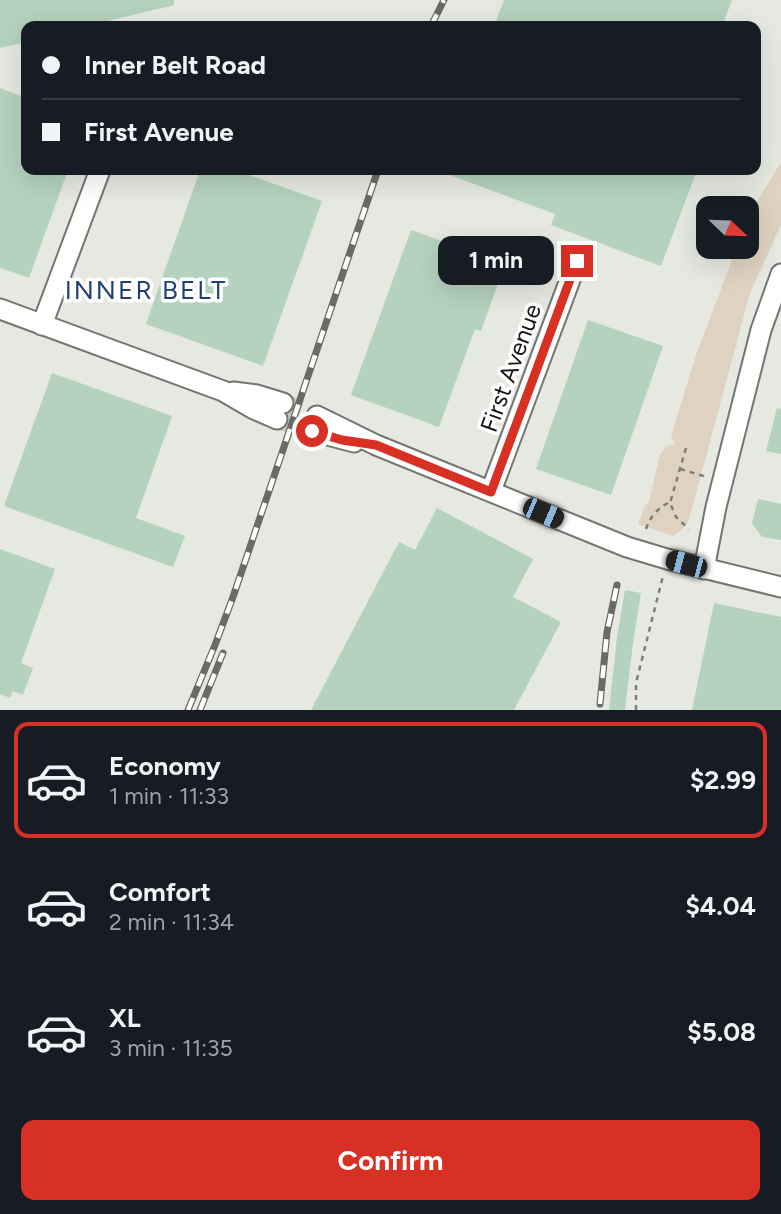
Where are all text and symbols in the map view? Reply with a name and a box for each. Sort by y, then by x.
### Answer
text: Inner Belt Road [84,49,266,81]
text: First Avenue [84,116,234,148]
north arrow [696,196,760,259]
map controls [696,196,759,259]
callout: 1 min [437,236,552,286]
route end [561,245,593,277]
text: 1 min [469,246,523,274]
district label: INNER BELT [65,274,227,306]
street label: First Avenue [474,300,547,436]
route start [296,415,328,447]
car [520,495,567,531]
car [663,548,710,580]
icon: car [25,749,88,812]
text: Economy [109,750,221,782]
text: $2.99 [690,764,756,796]
text: 1 min · 11:33 [109,782,229,810]
icon: car [25,875,88,938]
text: Comfort [109,876,211,908]
text: $4.04 [685,890,756,922]
text: 2 min · 11:34 [109,908,234,936]
icon: car [25,1001,88,1064]
text: XL [109,1002,141,1034]
text: $5.08 [687,1016,756,1048]
text: 3 min · 11:35 [109,1034,233,1062]
button: Confirm [21,1120,760,1200]

